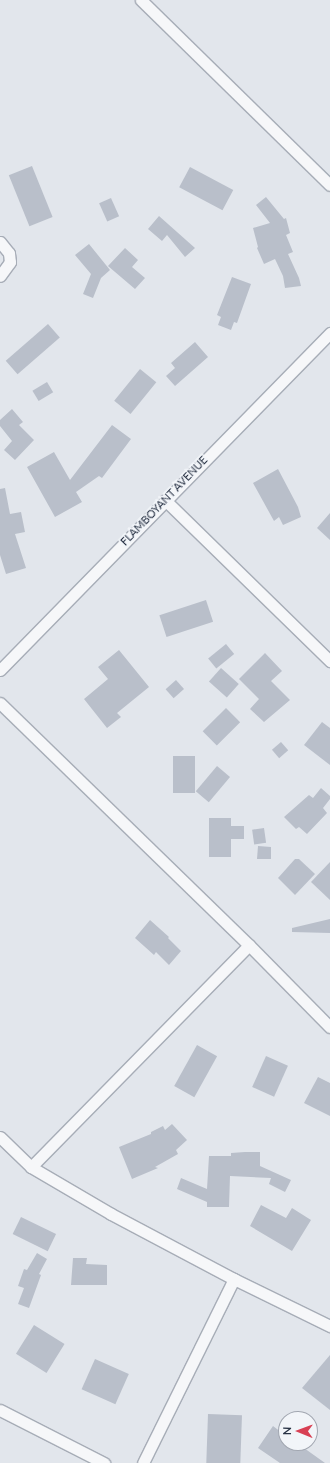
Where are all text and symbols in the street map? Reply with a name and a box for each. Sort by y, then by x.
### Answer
street label: FLAMBOYANT AVENUE [118,453,210,549]
north arrow [278,1411,318,1451]
text: N [280,1426,293,1435]

